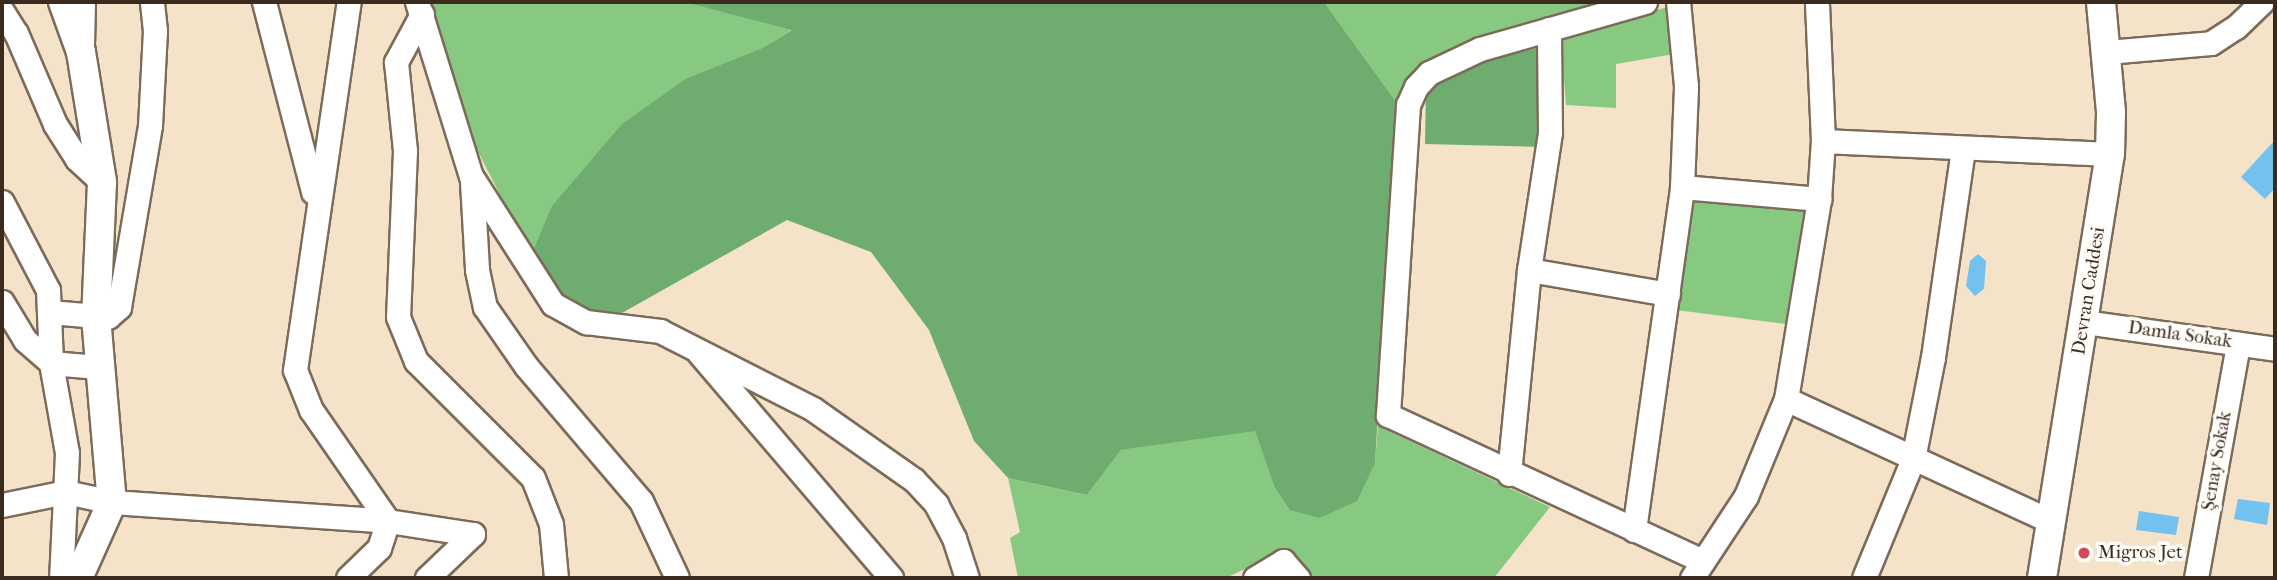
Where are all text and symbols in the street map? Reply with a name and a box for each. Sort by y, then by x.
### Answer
street label: Devran Caddesi [2068,225,2110,357]
street label: Damla Sokak [2127,316,2233,354]
street label: Şenay Sokak [2197,410,2237,512]
place label: Migros Jet [2098,542,2183,564]
marker: Migros Jet [2076,545,2092,561]

